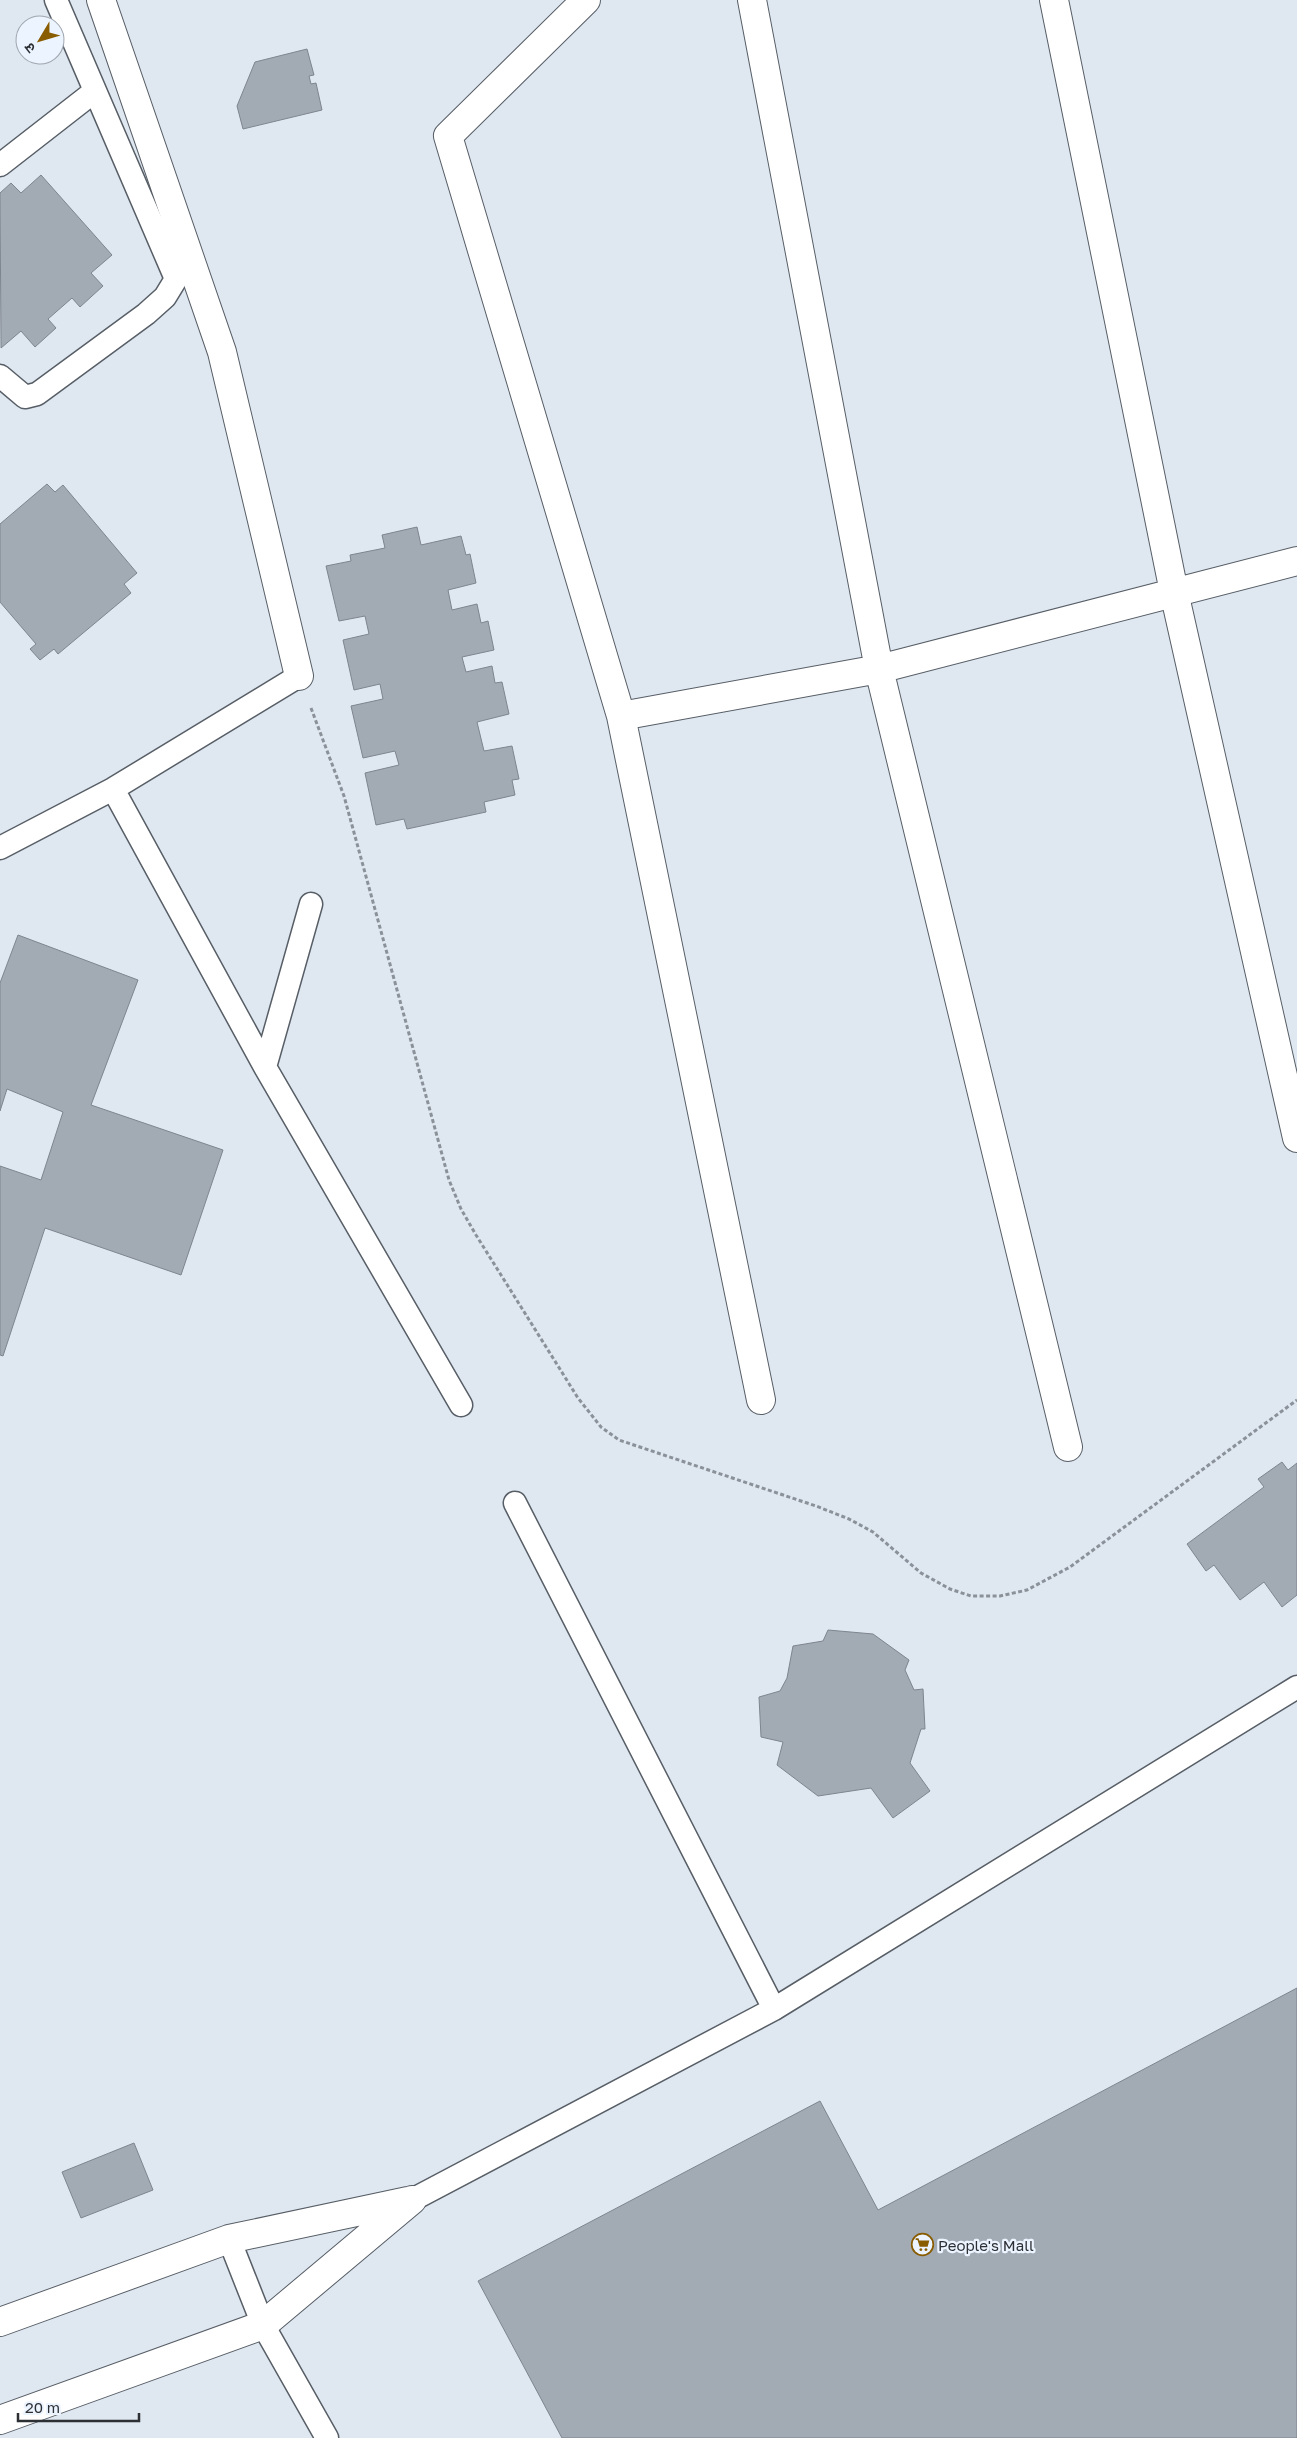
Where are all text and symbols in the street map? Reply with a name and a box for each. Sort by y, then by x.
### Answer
north arrow [15,15,65,65]
text: उ [20,39,39,57]
supermarket icon: People's Mall [910,2233,934,2257]
place label: People's Mall [938,2236,1034,2254]
scale bar [18,2390,139,2422]
text: 20 m [25,2398,60,2416]

